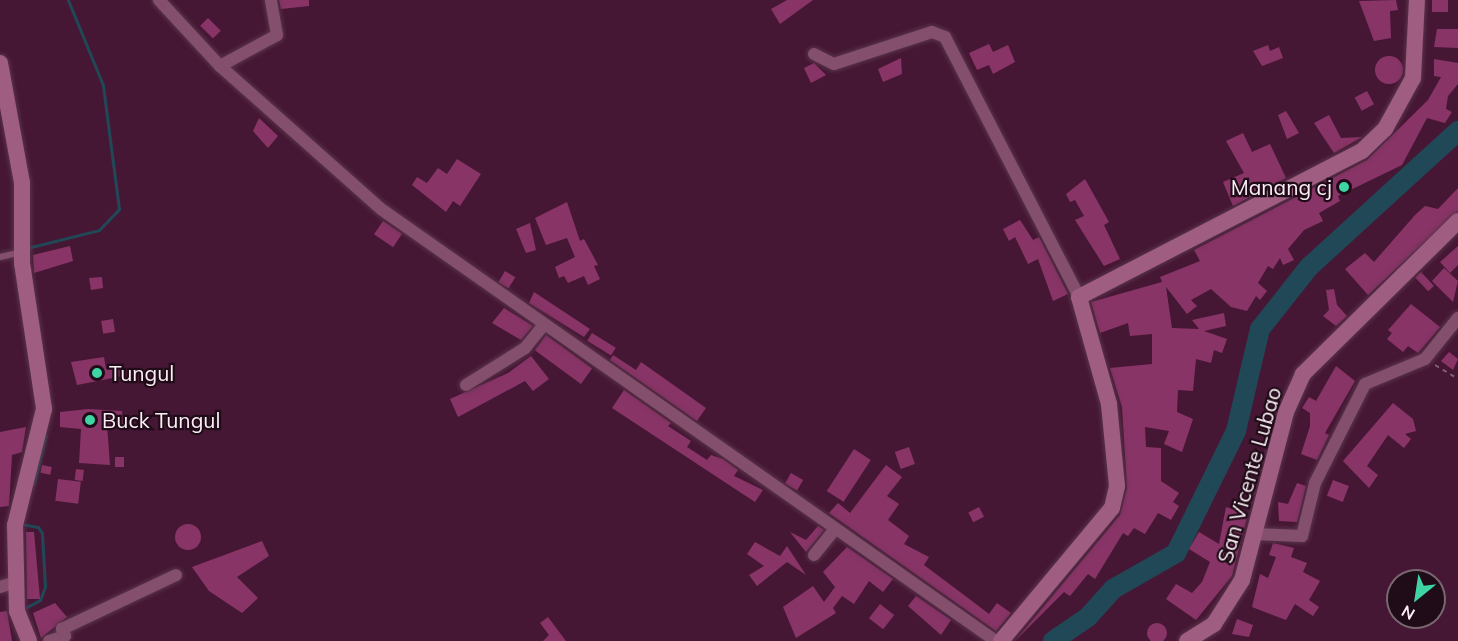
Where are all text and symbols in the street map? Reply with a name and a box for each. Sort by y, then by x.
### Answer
place label: Manang cj [1231,174,1332,200]
marker: Manang cj [1337,180,1351,194]
place label: Tungul [109,360,174,386]
marker: Tungul [90,366,104,380]
street label: San Vicente Lubao [1212,384,1286,566]
place label: Buck Tungul [102,407,220,433]
marker: Buck Tungul [83,413,97,427]
north arrow [1386,569,1446,629]
text: N [1398,601,1418,625]

